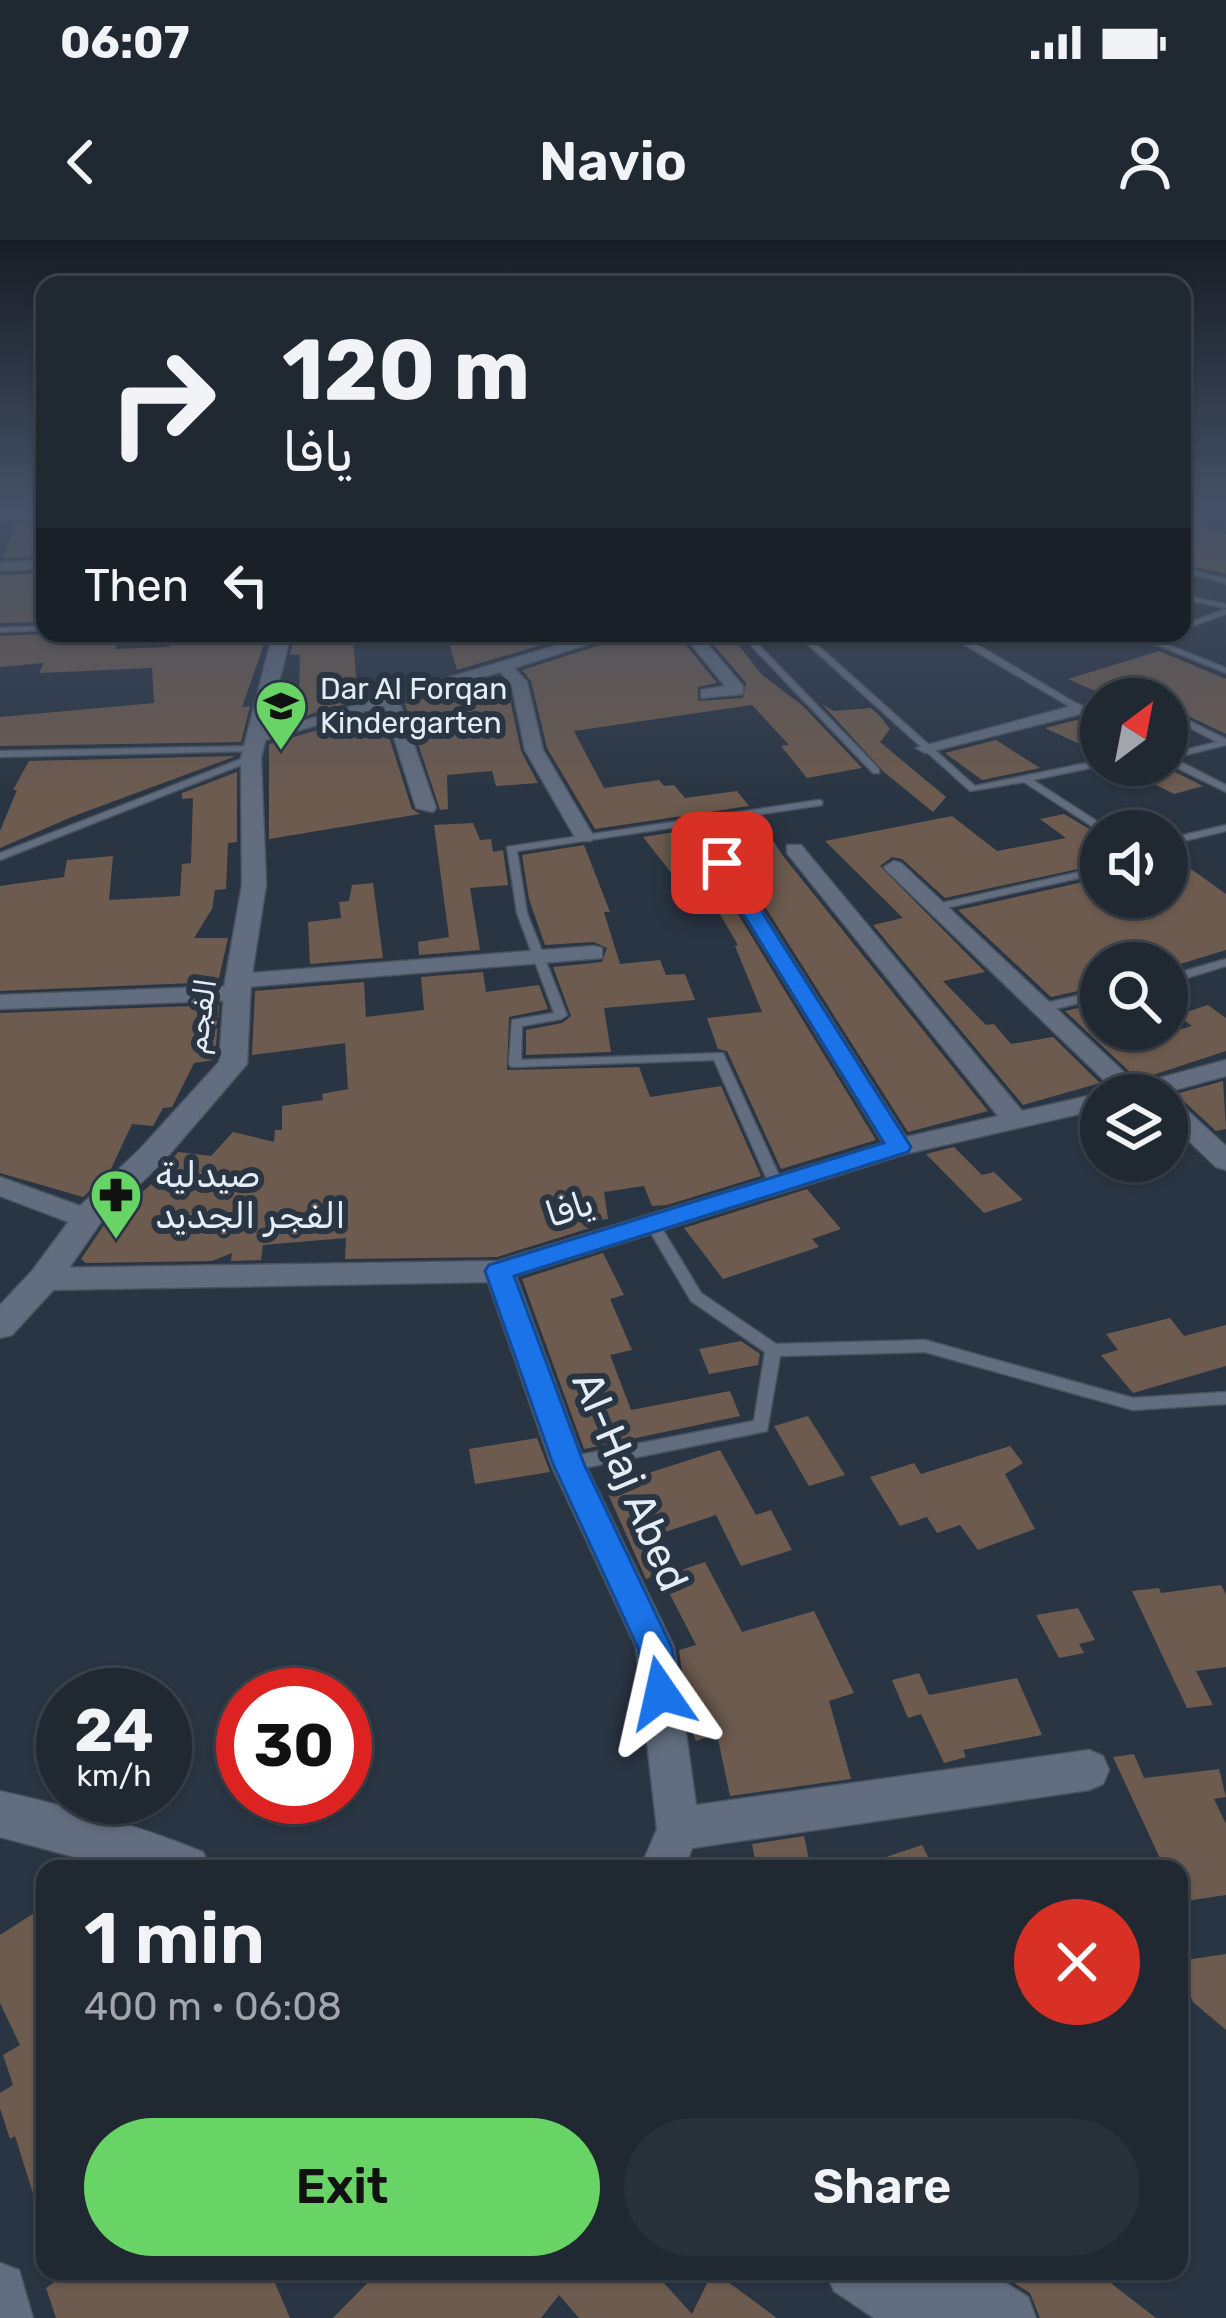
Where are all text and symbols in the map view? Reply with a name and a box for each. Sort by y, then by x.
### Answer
text: 06:07 [60,16,189,69]
icon: back [48,129,114,195]
icon: person [1112,129,1178,195]
text: Navio [539,130,687,194]
text: 120 m [282,320,530,420]
icon: right [84,324,240,480]
text: يافا [282,421,353,485]
icon: left [213,552,279,618]
text: Then [84,559,189,612]
place label: Dar Al Forqan Kindergarten [320,671,507,741]
school or university icon: Dar Al Forqan Kindergarten [253,678,309,752]
north arrow [1080,678,1188,786]
map controls [1080,678,1188,1182]
button: sound [1080,810,1188,918]
pin [671,812,773,914]
icon: arrive [689,830,755,896]
button: search [1080,942,1188,1050]
street label: الفجم [178,976,225,1056]
button: layers [1080,1074,1188,1182]
place label: صيدلية الفجر الجديد [155,1153,346,1237]
pharmacy icon: صيدلية الفجر الجديد [88,1167,144,1241]
street label: يافا [540,1181,598,1236]
street label: Al-Haj Abed [561,1364,699,1599]
position arrow [598,1630,724,1756]
speed limit sign: 30 [216,1668,372,1824]
text: 24 [74,1695,154,1766]
text: km/h [77,1758,151,1794]
text: 1 min [84,1896,265,1981]
button: close [1014,1899,1140,2025]
text: 400 m · 06:08 [84,1984,342,2030]
button: Exit [84,2118,600,2256]
button: Share [624,2118,1140,2256]

